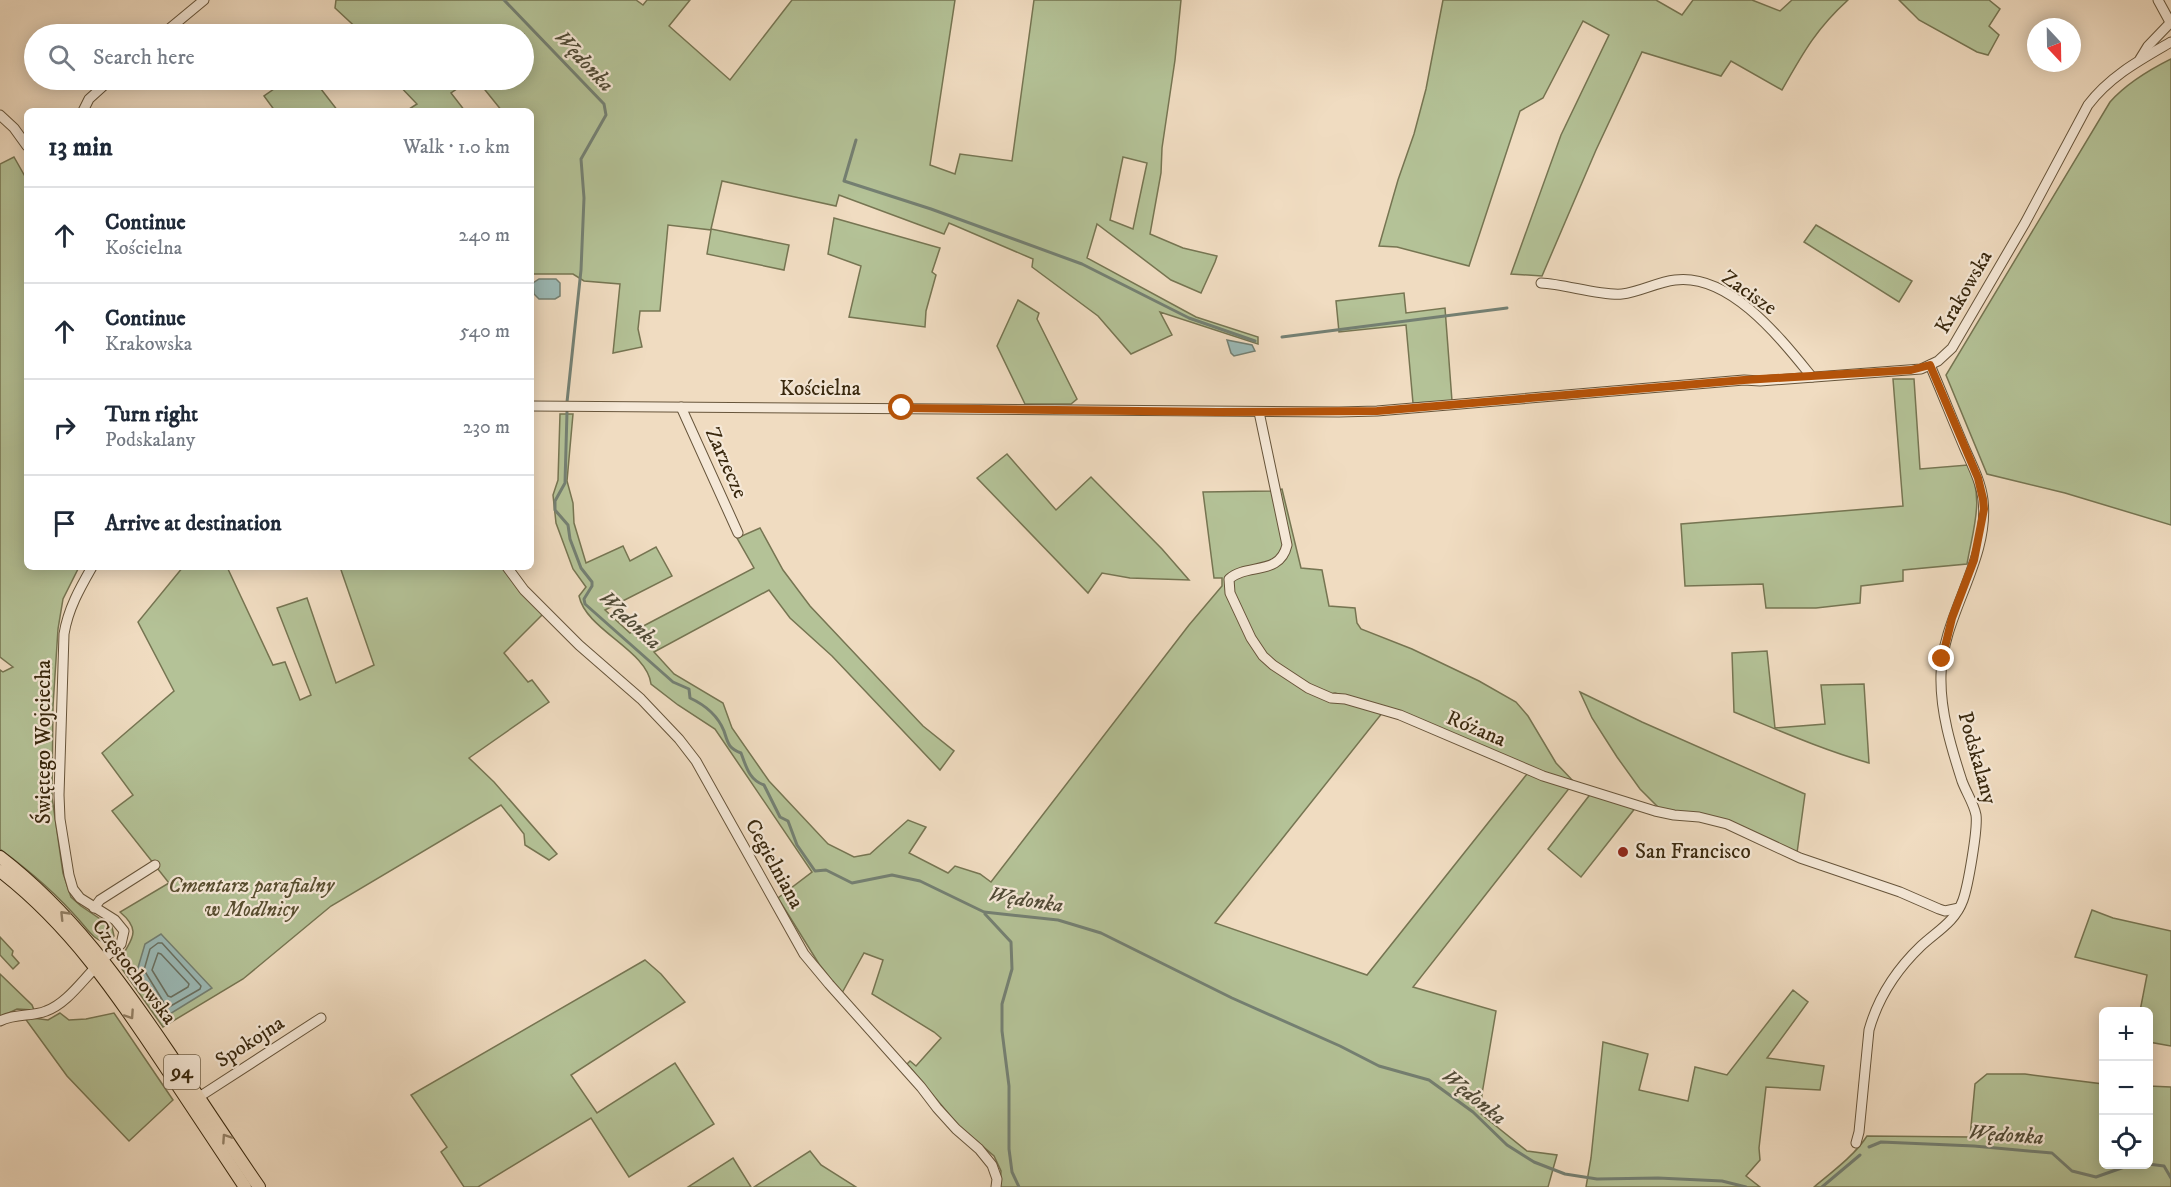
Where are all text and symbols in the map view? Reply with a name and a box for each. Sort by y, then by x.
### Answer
north arrow [2027,18,2081,72]
search box [24,24,534,90]
water label: Wędonka [548,24,620,98]
icon: search [45,41,78,74]
text: Search here [93,44,195,71]
text: 13 min [48,131,113,164]
text: Walk · 1.0 km [403,135,510,160]
text: Continue [105,209,186,236]
icon: ahead [48,219,81,252]
text: 240 m [459,223,510,248]
text: Kościelna [105,236,182,261]
street label: Krakowska [1930,246,1998,338]
street label: Zacisze [1716,265,1782,322]
text: Continue [105,305,186,332]
icon: ahead [48,315,81,348]
text: 540 m [460,319,510,344]
text: Krakowska [105,332,192,357]
street label: Kościelna [779,376,861,402]
route start [888,394,914,420]
text: Turn right [105,401,198,428]
icon: right [48,411,81,444]
text: 230 m [463,415,510,440]
street label: Zarzecze [699,424,753,503]
text: Podskalany [105,428,195,453]
icon: arrive [48,507,81,540]
text: Arrive at destination [105,510,282,537]
water label: Wędonka [593,584,667,656]
route end [1928,645,1954,671]
street label: Świętego Wojciecha [29,660,57,824]
street label: Różana [1442,705,1510,753]
street label: Podskalany [1951,709,2003,808]
street label: Cegielniana [739,815,809,913]
place label: San Francisco [1635,839,1751,865]
marker: San Francisco [1616,845,1630,859]
park label: Cmentarz parafialny w Modlnicy [168,873,336,923]
water label: Wędonka [987,881,1065,919]
one-way arrow [61,911,72,922]
street label: Częstochowska [86,914,182,1030]
map controls [2099,1007,2153,1169]
button: + [2099,1007,2153,1061]
one-way arrow [123,1009,135,1019]
street label: Spokojna [211,1010,289,1074]
road number: 94 [164,1055,200,1089]
button: − [2099,1061,2153,1115]
water label: Wędonka [1436,1063,1512,1131]
button: locate [2099,1115,2153,1169]
water label: Wędonka [1967,1119,2045,1151]
one-way arrow [222,1134,233,1145]

